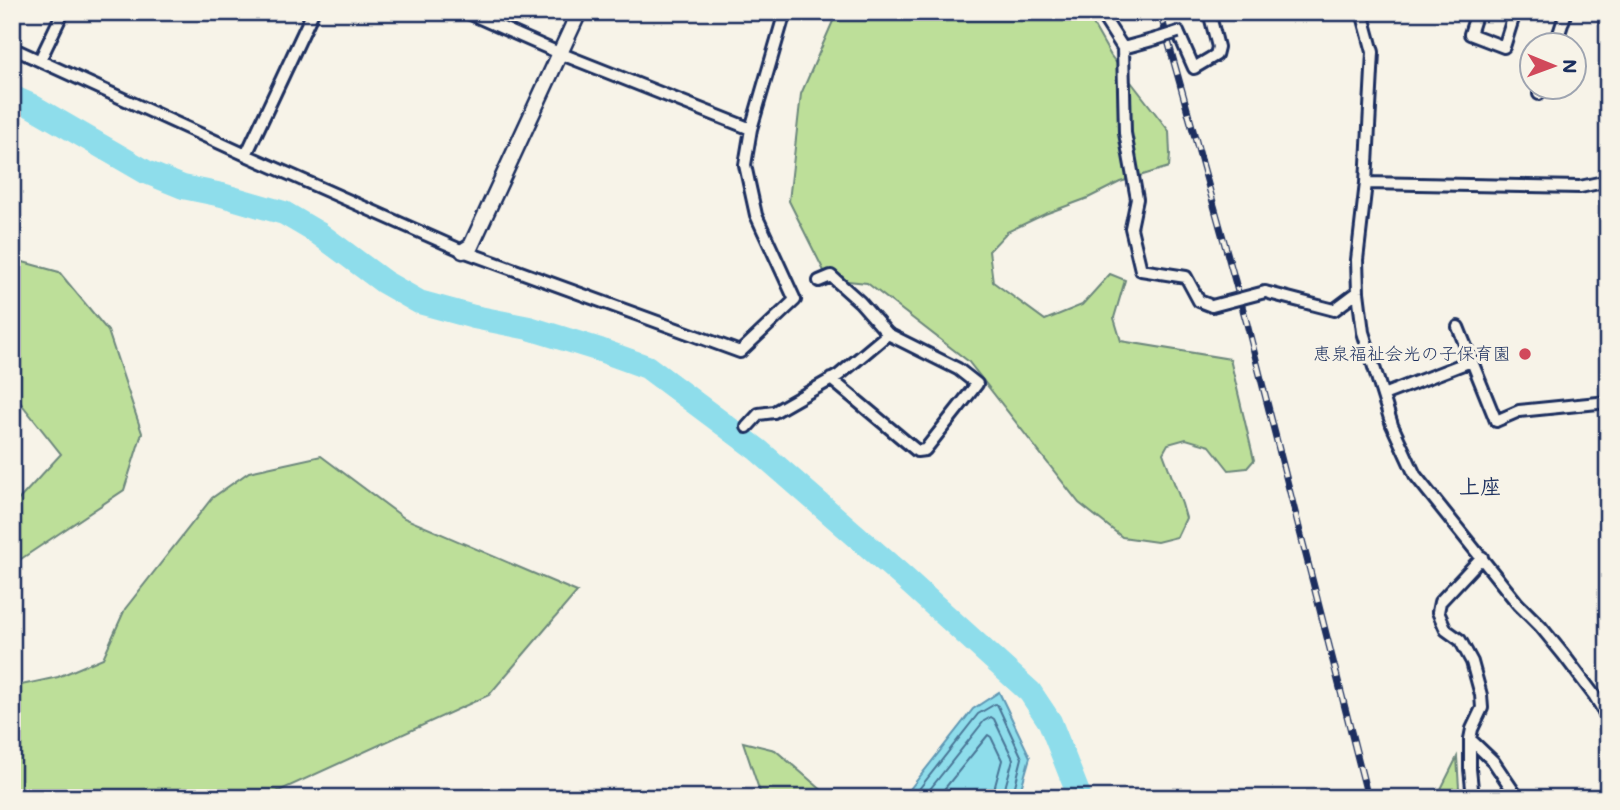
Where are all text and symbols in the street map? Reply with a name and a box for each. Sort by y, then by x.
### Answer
north arrow [1518,32,1588,102]
text: N [1558,59,1583,74]
place label: 恵泉福祉会光の子保育園 [1313,341,1511,365]
marker: 恵泉福祉会光の子保育園 [1517,346,1533,362]
district label: 上座 [1459,472,1501,499]

